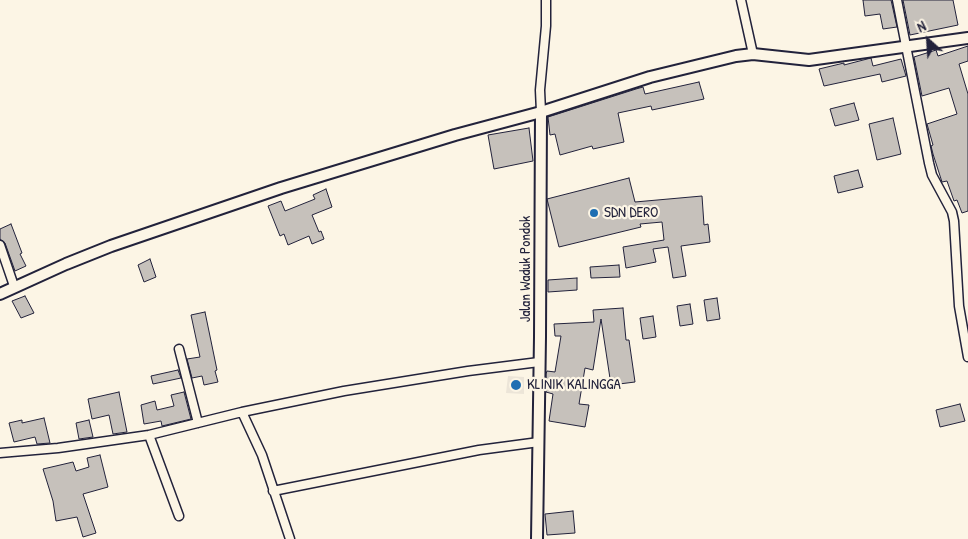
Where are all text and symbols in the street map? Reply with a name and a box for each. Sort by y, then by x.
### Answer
north arrow [903,15,953,65]
text: N [914,16,929,36]
place label: SDN DERO [604,204,658,222]
marker: SDN DERO [588,207,600,219]
street label: Jalan Waduk Pondok [517,216,535,322]
place label: KLINIK KALINGGA [527,376,621,394]
marker: KLINIK KALINGGA [509,378,523,392]

